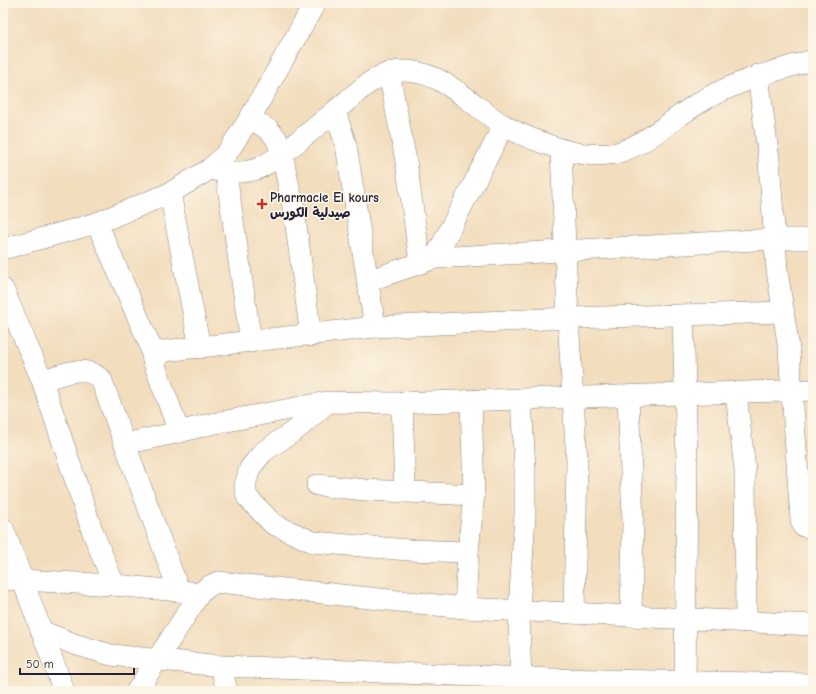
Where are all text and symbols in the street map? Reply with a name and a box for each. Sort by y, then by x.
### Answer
place label: Pharmacie El kours صيدلية الكورس [270,190,379,221]
marker: Pharmacie El kours صيدلية الكورس [257,199,267,209]
scale bar [20,650,134,676]
text: 50 m [26,657,54,671]

